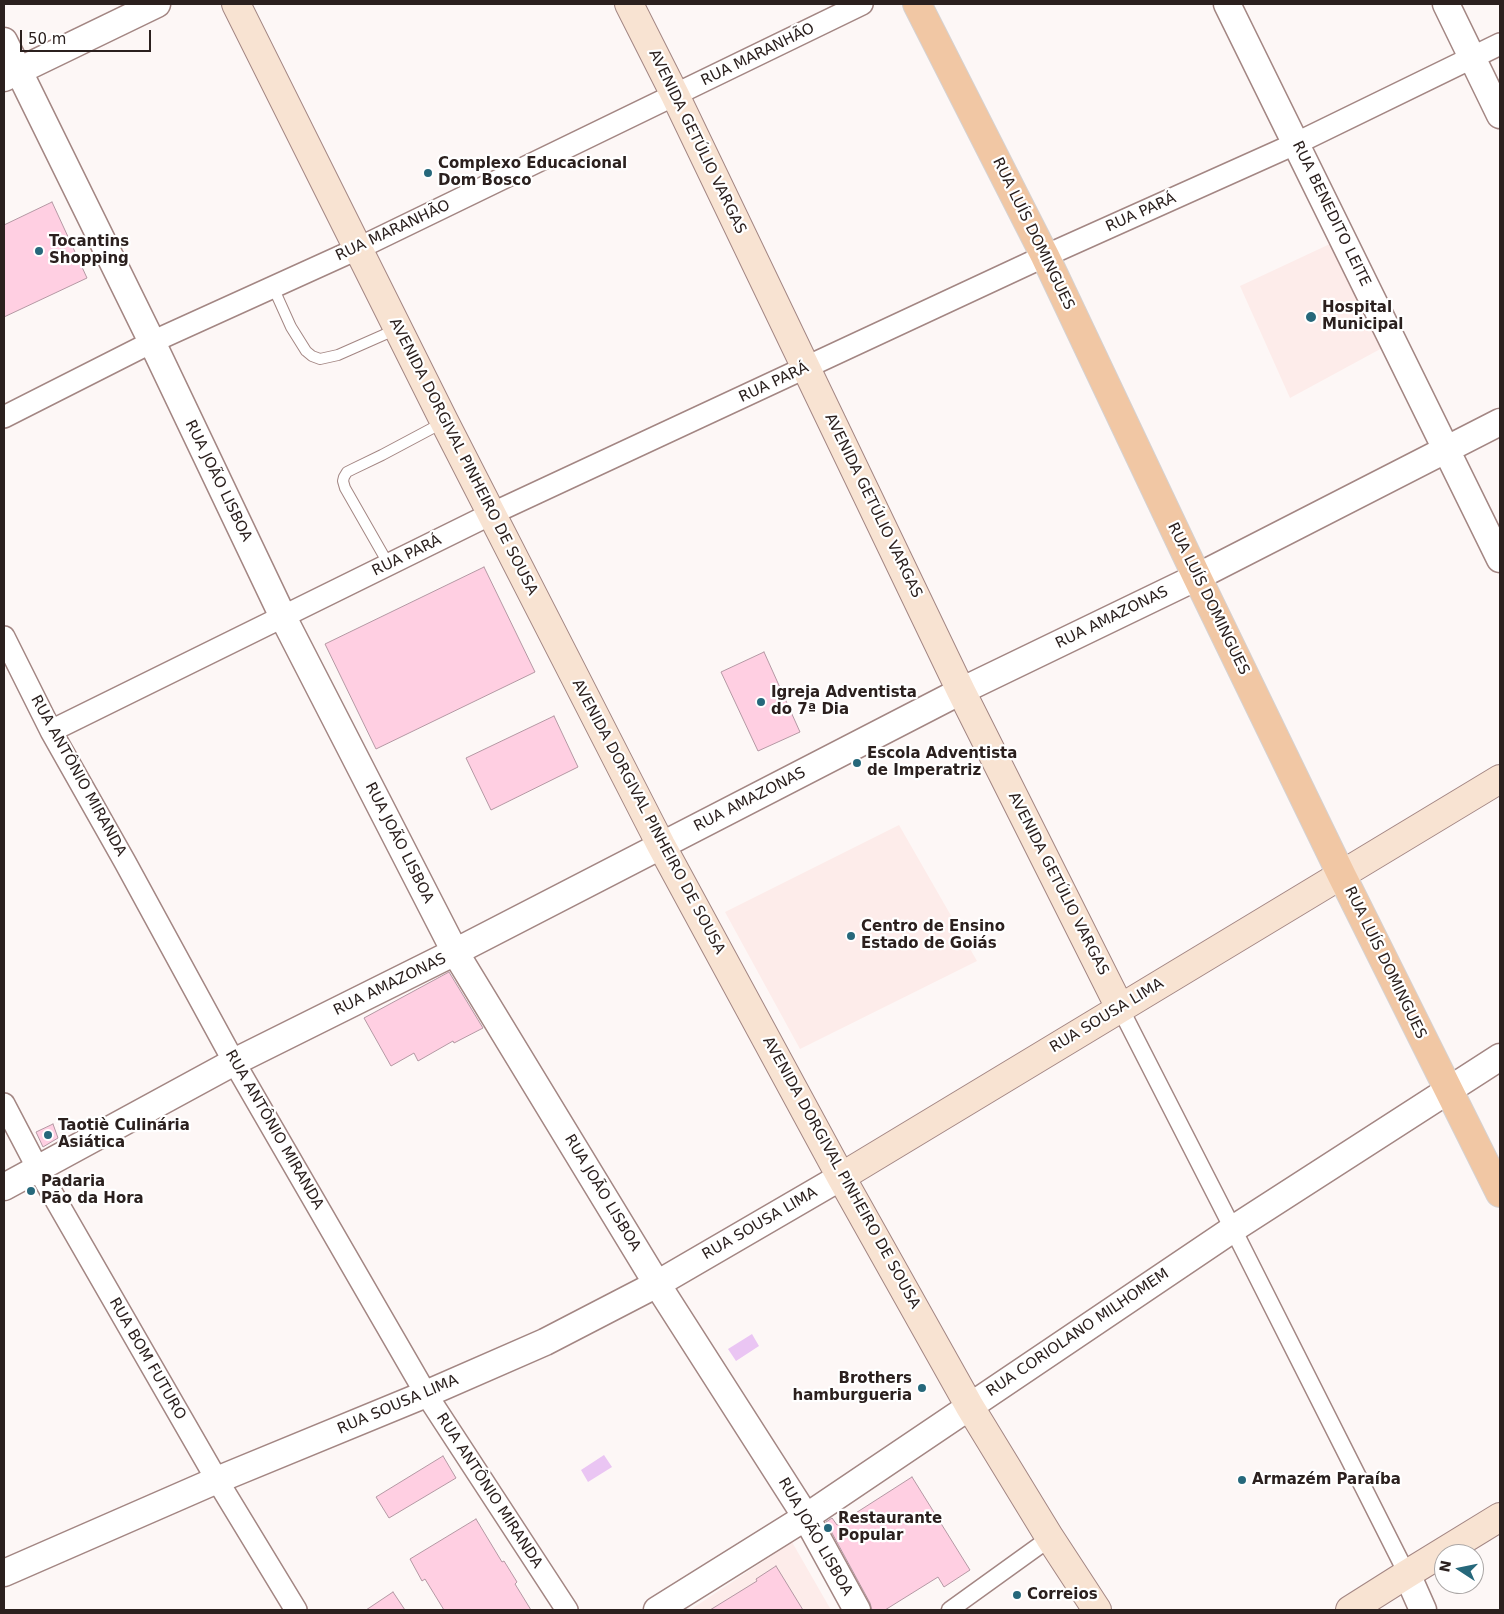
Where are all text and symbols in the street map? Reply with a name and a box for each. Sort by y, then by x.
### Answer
scale bar [22,20,154,52]
street label: RUA MARANHÃO [698,20,818,90]
text: 50 m [28,30,66,48]
street label: AVENIDA GETÚLIO VARGAS [644,47,750,237]
street label: RUA BENEDITO LEITE [1288,138,1374,290]
place label: Complexo Educacional Dom Bosco [438,155,627,190]
street label: RUA LUÍS DOMINGUES [988,155,1078,313]
marker: Complexo Educacional Dom Bosco [422,167,434,179]
street label: RUA PARÁ [1103,190,1179,236]
street label: RUA MARANHÃO [333,197,453,265]
place label: Tocantins Shopping [49,233,129,268]
marker: Tocantins Shopping [33,245,45,257]
place label: Hospital Municipal [1322,299,1403,334]
marker: Hospital Municipal [1304,310,1318,324]
street label: AVENIDA DORGIVAL PINHEIRO DE SOUSA [385,315,541,599]
street label: RUA PARÁ [736,359,812,407]
street label: AVENIDA GETÚLIO VARGAS [820,411,926,601]
street label: RUA JOÃO LISBOA [181,417,255,545]
street label: RUA LUÍS DOMINGUES [1163,520,1253,678]
street label: RUA PARÁ [369,532,445,580]
street label: RUA AMAZONAS [1053,583,1171,653]
street label: AVENIDA DORGIVAL PINHEIRO DE SOUSA [568,677,728,957]
place label: Igreja Adventista do 7ª Dia [771,684,917,719]
street label: RUA ANTÔNIO MIRANDA [26,692,130,860]
marker: Igreja Adventista do 7ª Dia [755,696,767,708]
place label: Escola Adventista de Imperatriz [867,745,1017,780]
marker: Escola Adventista de Imperatriz [851,757,863,769]
street label: RUA AMAZONAS [691,764,809,836]
street label: RUA JOÃO LISBOA [361,780,437,906]
street label: AVENIDA GETÚLIO VARGAS [1004,789,1112,979]
street label: RUA LUÍS DOMINGUES [1340,884,1430,1042]
place label: Centro de Ensino Estado de Goiás [861,918,1005,953]
marker: Centro de Ensino Estado de Goiás [845,930,857,942]
street label: RUA AMAZONAS [331,950,449,1020]
street label: RUA SOUSA LIMA [1047,975,1167,1057]
street label: AVENIDA DORGIVAL PINHEIRO DE SOUSA [758,1034,924,1312]
street label: RUA ANTÔNIO MIRANDA [221,1047,327,1213]
place label: Taotiè Culinária Asiática [58,1117,190,1152]
marker: Taotiè Culinária Asiática [42,1129,54,1141]
street label: RUA JOÃO LISBOA [560,1131,644,1255]
place label: Padaria Pão da Hora [41,1173,144,1208]
street label: RUA SOUSA LIMA [699,1184,821,1264]
marker: Padaria Pão da Hora [25,1185,37,1197]
street label: RUA CORIOLANO MILHOMEM [983,1265,1173,1401]
street label: RUA BOM FUTURO [105,1295,189,1423]
place label: Brothers hamburgueria [793,1370,912,1405]
street label: RUA SOUSA LIMA [335,1371,461,1439]
marker: Brothers hamburgueria [916,1382,928,1394]
street label: RUA ANTÔNIO MIRANDA [432,1410,546,1572]
place label: Armazém Paraíba [1252,1471,1401,1489]
marker: Armazém Paraíba [1236,1474,1248,1486]
street label: RUA JOÃO LISBOA [774,1475,856,1599]
place label: Restaurante Popular [838,1510,942,1545]
marker: Restaurante Popular [822,1522,834,1534]
north arrow [1434,1544,1484,1594]
text: N [1436,1559,1454,1574]
place label: Correios [1027,1586,1098,1604]
marker: Correios [1011,1589,1023,1601]

